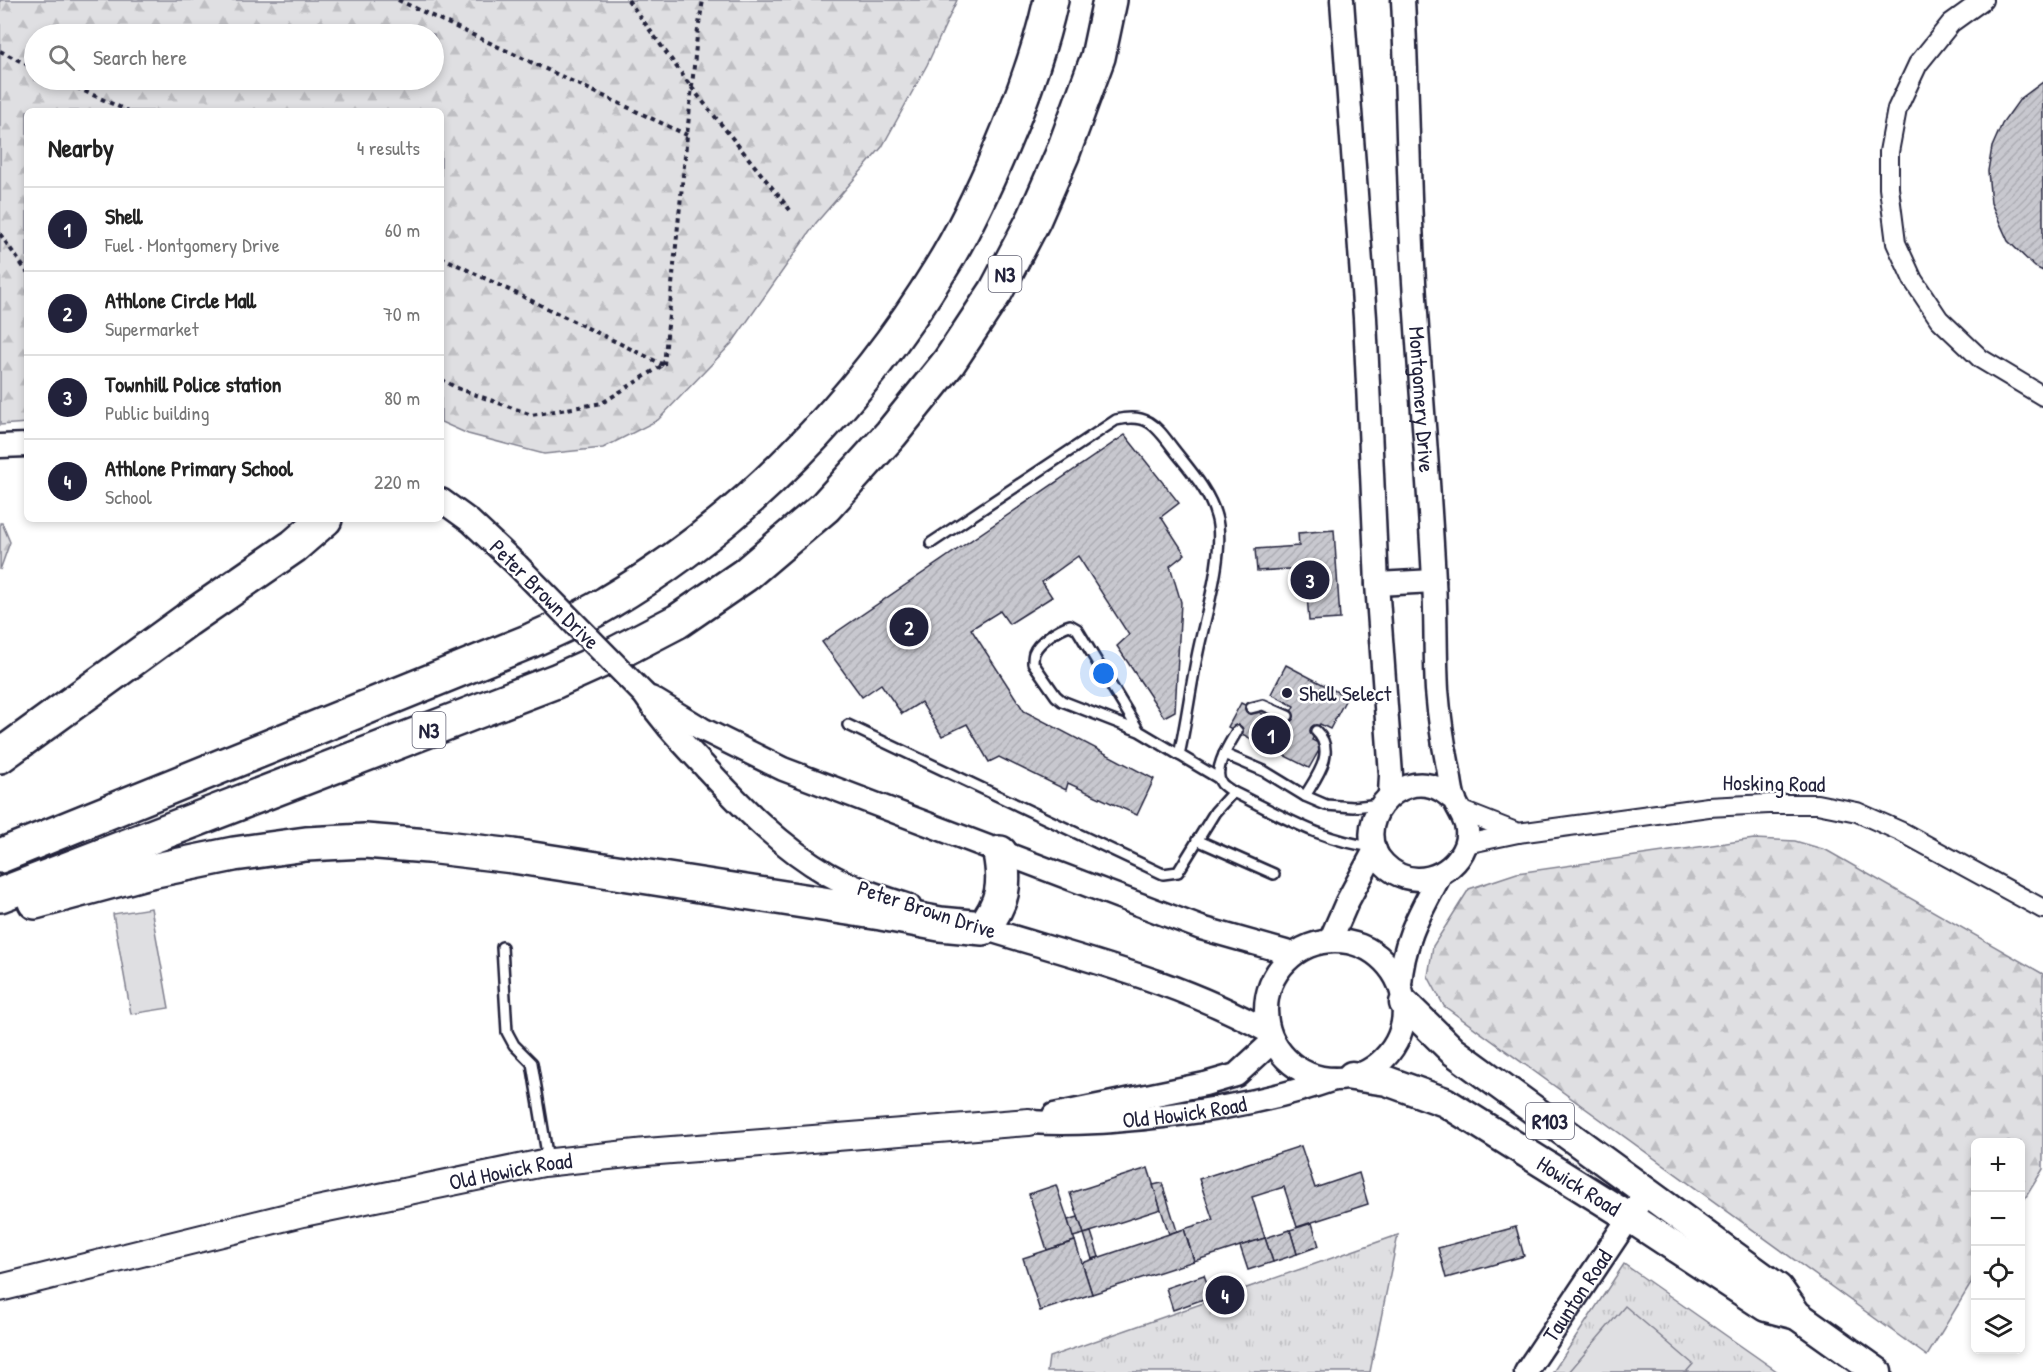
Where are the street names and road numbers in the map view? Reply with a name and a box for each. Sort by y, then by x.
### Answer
road number: N3 [988,256,1022,292]
street label: Montgomery Drive [1402,325,1442,474]
street label: Peter Brown Drive [483,532,607,656]
road number: N3 [412,712,446,748]
street label: Hosking Road [1722,767,1826,799]
street label: Peter Brown Drive [854,872,1000,946]
street label: Old Howick Road [1121,1088,1249,1135]
road number: R103 [1526,1103,1574,1139]
street label: Old Howick Road [446,1145,574,1197]
street label: Howick Road [1532,1148,1627,1223]
street label: Taunton Road [1535,1243,1619,1348]

